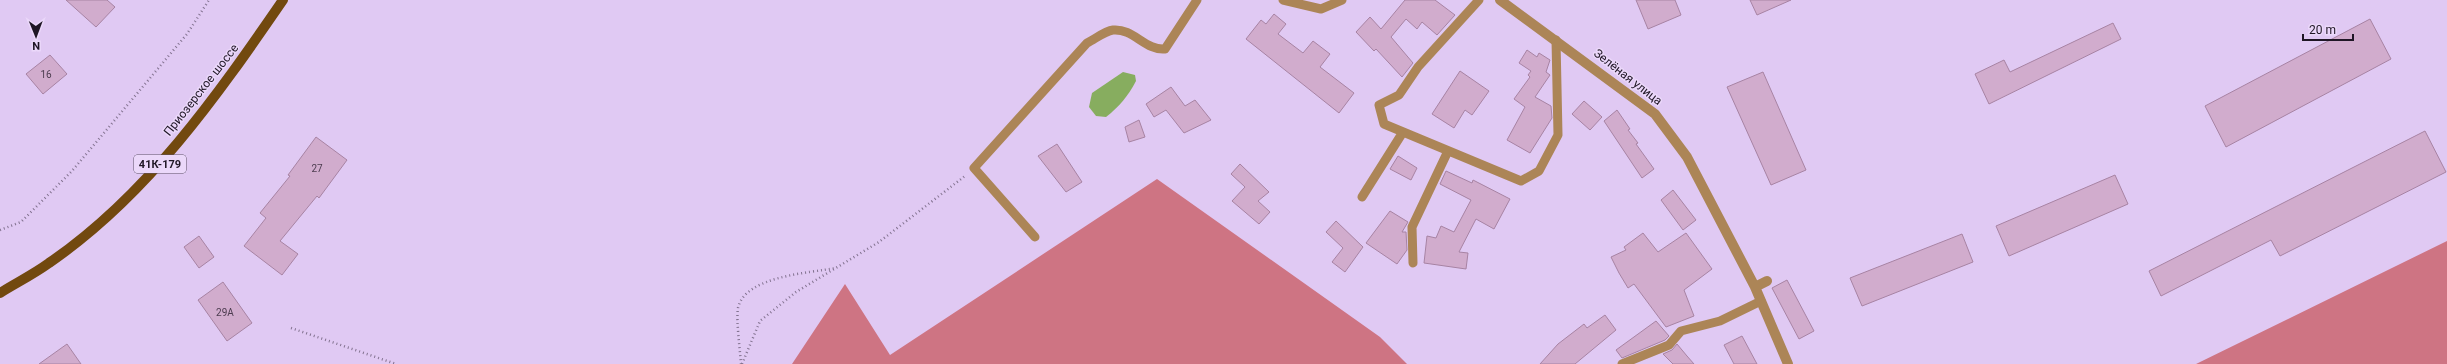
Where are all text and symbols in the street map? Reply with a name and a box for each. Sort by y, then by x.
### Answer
north arrow [16,16,56,56]
scale bar [2303,16,2353,42]
text: 20 m [2309,23,2336,37]
text: N [32,39,40,52]
street label: Приозерское шоссе [161,41,241,139]
street label: Зелёная улица [1591,46,1665,108]
house number: 16 [40,69,52,80]
road number: 41К-179 [134,155,186,173]
house number: 27 [311,163,323,174]
house number: 29А [216,307,234,318]

